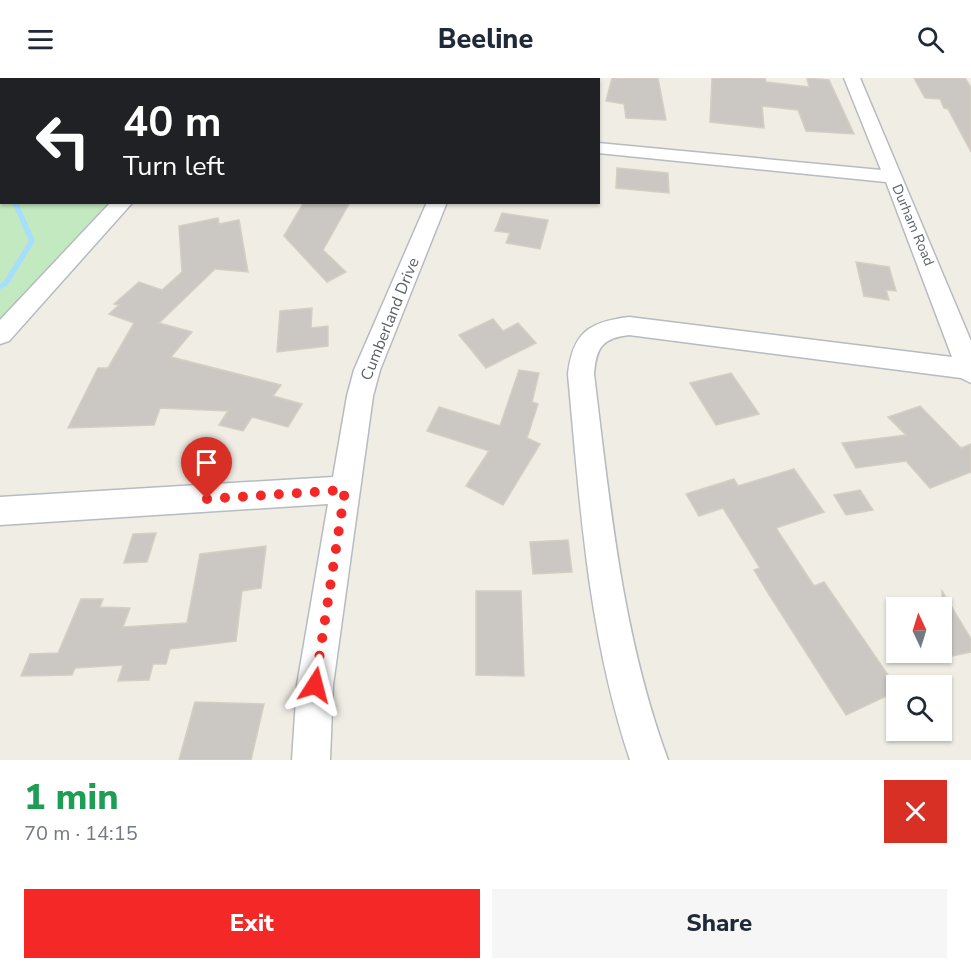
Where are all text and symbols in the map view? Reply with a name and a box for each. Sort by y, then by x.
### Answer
text: Beeline [438,21,533,58]
icon: menu [24,23,57,56]
icon: search [914,23,947,56]
text: 40 m [123,94,222,151]
icon: left [24,102,102,180]
text: Turn left [123,148,224,185]
street label: Durham Road [887,181,939,269]
street label: Cumberland Drive [355,254,425,384]
pin [181,437,232,499]
icon: arrive [190,446,223,479]
north arrow [886,597,952,663]
map controls [886,597,952,741]
position arrow [283,653,347,717]
button: search [886,675,952,741]
text: 1 min [24,773,119,822]
button: close [884,780,947,843]
text: 70 m · 14:15 [24,820,138,847]
button: Exit [24,889,480,958]
button: Share [492,889,947,958]

